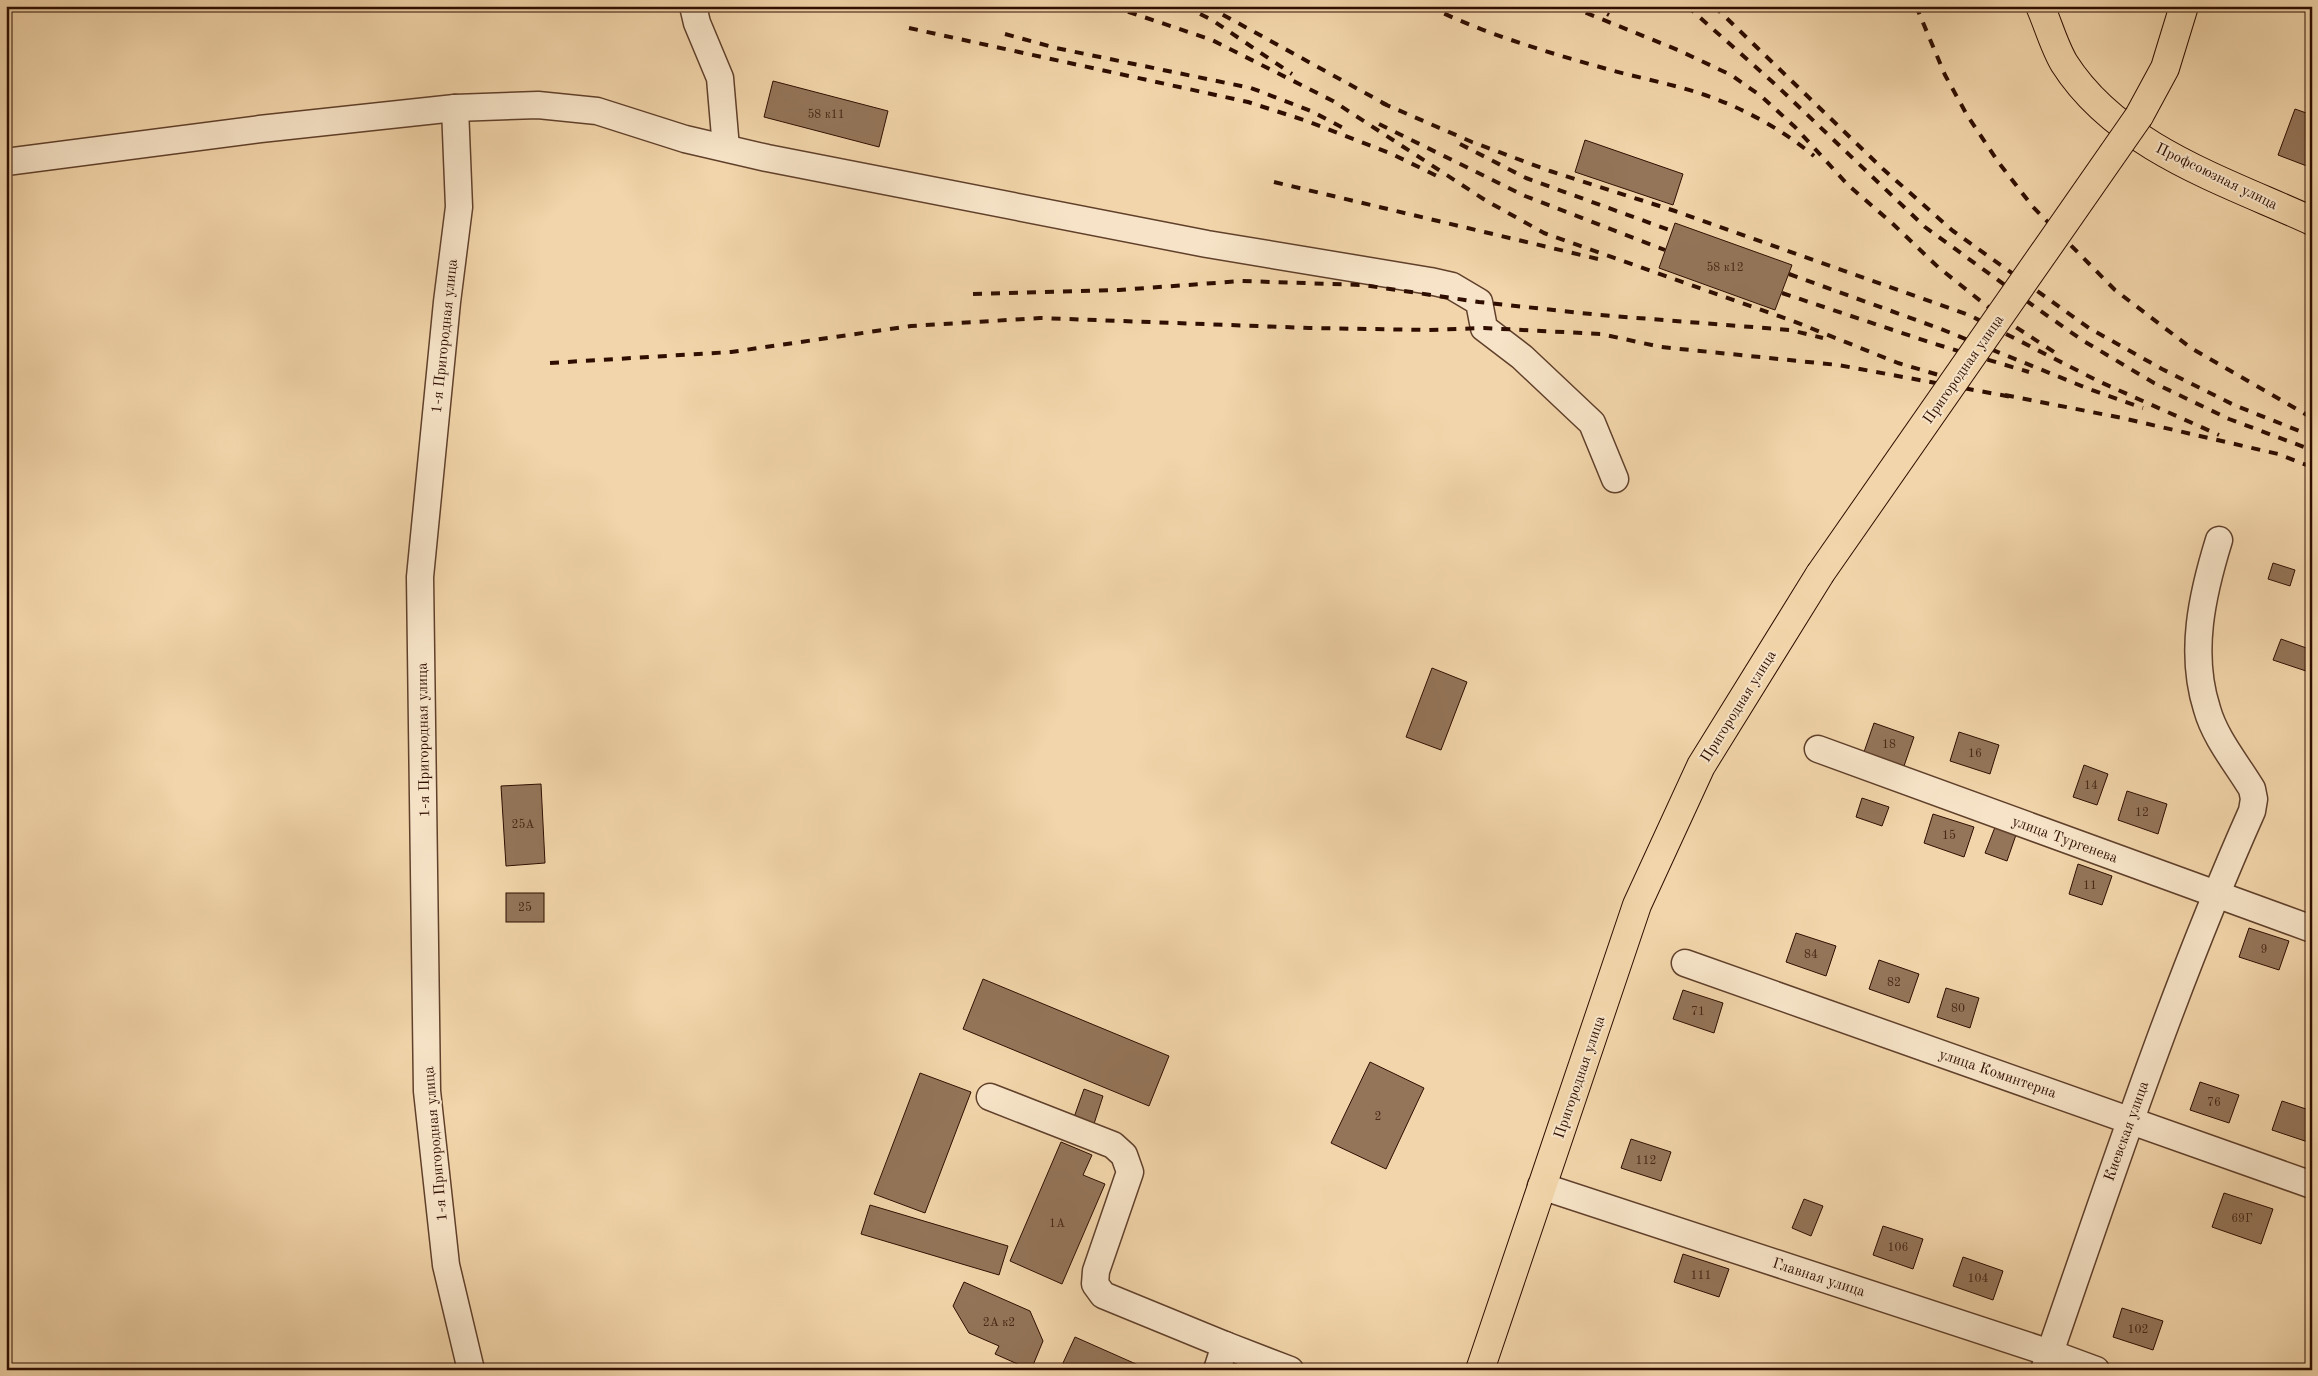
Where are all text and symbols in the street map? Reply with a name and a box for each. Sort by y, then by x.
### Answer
house number: 58 к11 [807,108,845,121]
street label: Профсоюзная улица [2153,141,2280,214]
street label: 1-я Пригородная улица [430,258,461,414]
house number: 58 к12 [1706,261,1744,274]
street label: Пригородная улица [1921,312,2008,427]
street label: Пригородная улица [1699,648,1780,765]
street label: 1-я Пригородная улица [416,662,433,818]
house number: 18 [1882,739,1896,751]
house number: 16 [1968,748,1982,760]
house number: 14 [2084,780,2098,792]
house number: 12 [2135,807,2149,819]
street label: улица Тургенева [2010,814,2120,867]
house number: 25А [511,818,535,831]
house number: 15 [1942,829,1956,842]
house number: 11 [2083,880,2097,892]
house number: 25 [518,901,532,914]
house number: 9 [2261,944,2267,956]
house number: 84 [1804,949,1818,961]
house number: 82 [1887,977,1901,989]
house number: 80 [1951,1003,1965,1015]
house number: 71 [1691,1006,1705,1018]
street label: Пригородная улица [1552,1014,1609,1141]
street label: улица Коминтерна [1937,1047,2059,1102]
street label: 1-я Пригородная улица [422,1065,451,1222]
street label: Киевская улица [2102,1079,2153,1183]
house number: 76 [2207,1097,2221,1109]
house number: 2 [1375,1111,1381,1123]
house number: 112 [1636,1155,1656,1167]
house number: 69Г [2231,1213,2253,1225]
house number: 1А [1049,1218,1065,1230]
house number: 106 [1888,1242,1908,1254]
street label: Главная улица [1770,1256,1867,1301]
house number: 111 [1691,1270,1711,1282]
house number: 104 [1968,1273,1988,1285]
house number: 2А к2 [983,1317,1015,1329]
house number: 102 [2128,1324,2148,1336]

